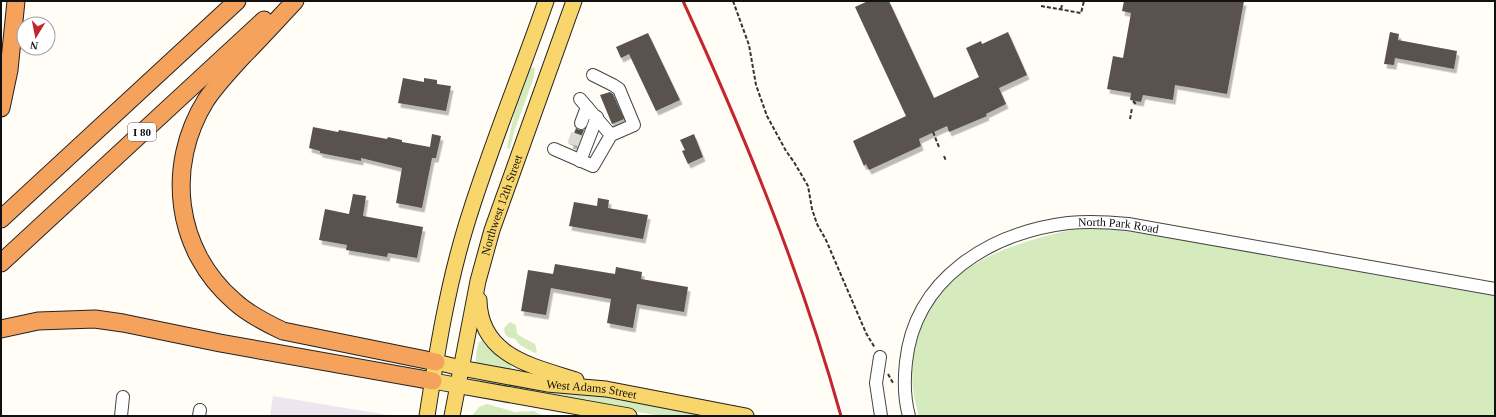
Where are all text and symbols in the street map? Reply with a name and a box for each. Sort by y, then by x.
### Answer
north arrow [16,16,56,56]
text: N [29,39,39,52]
road number: I 80 [128,123,156,141]
street label: Northwest 12th Street [478,152,526,257]
street label: North Park Road [1078,215,1160,236]
street label: West Adams Street [546,377,639,402]

